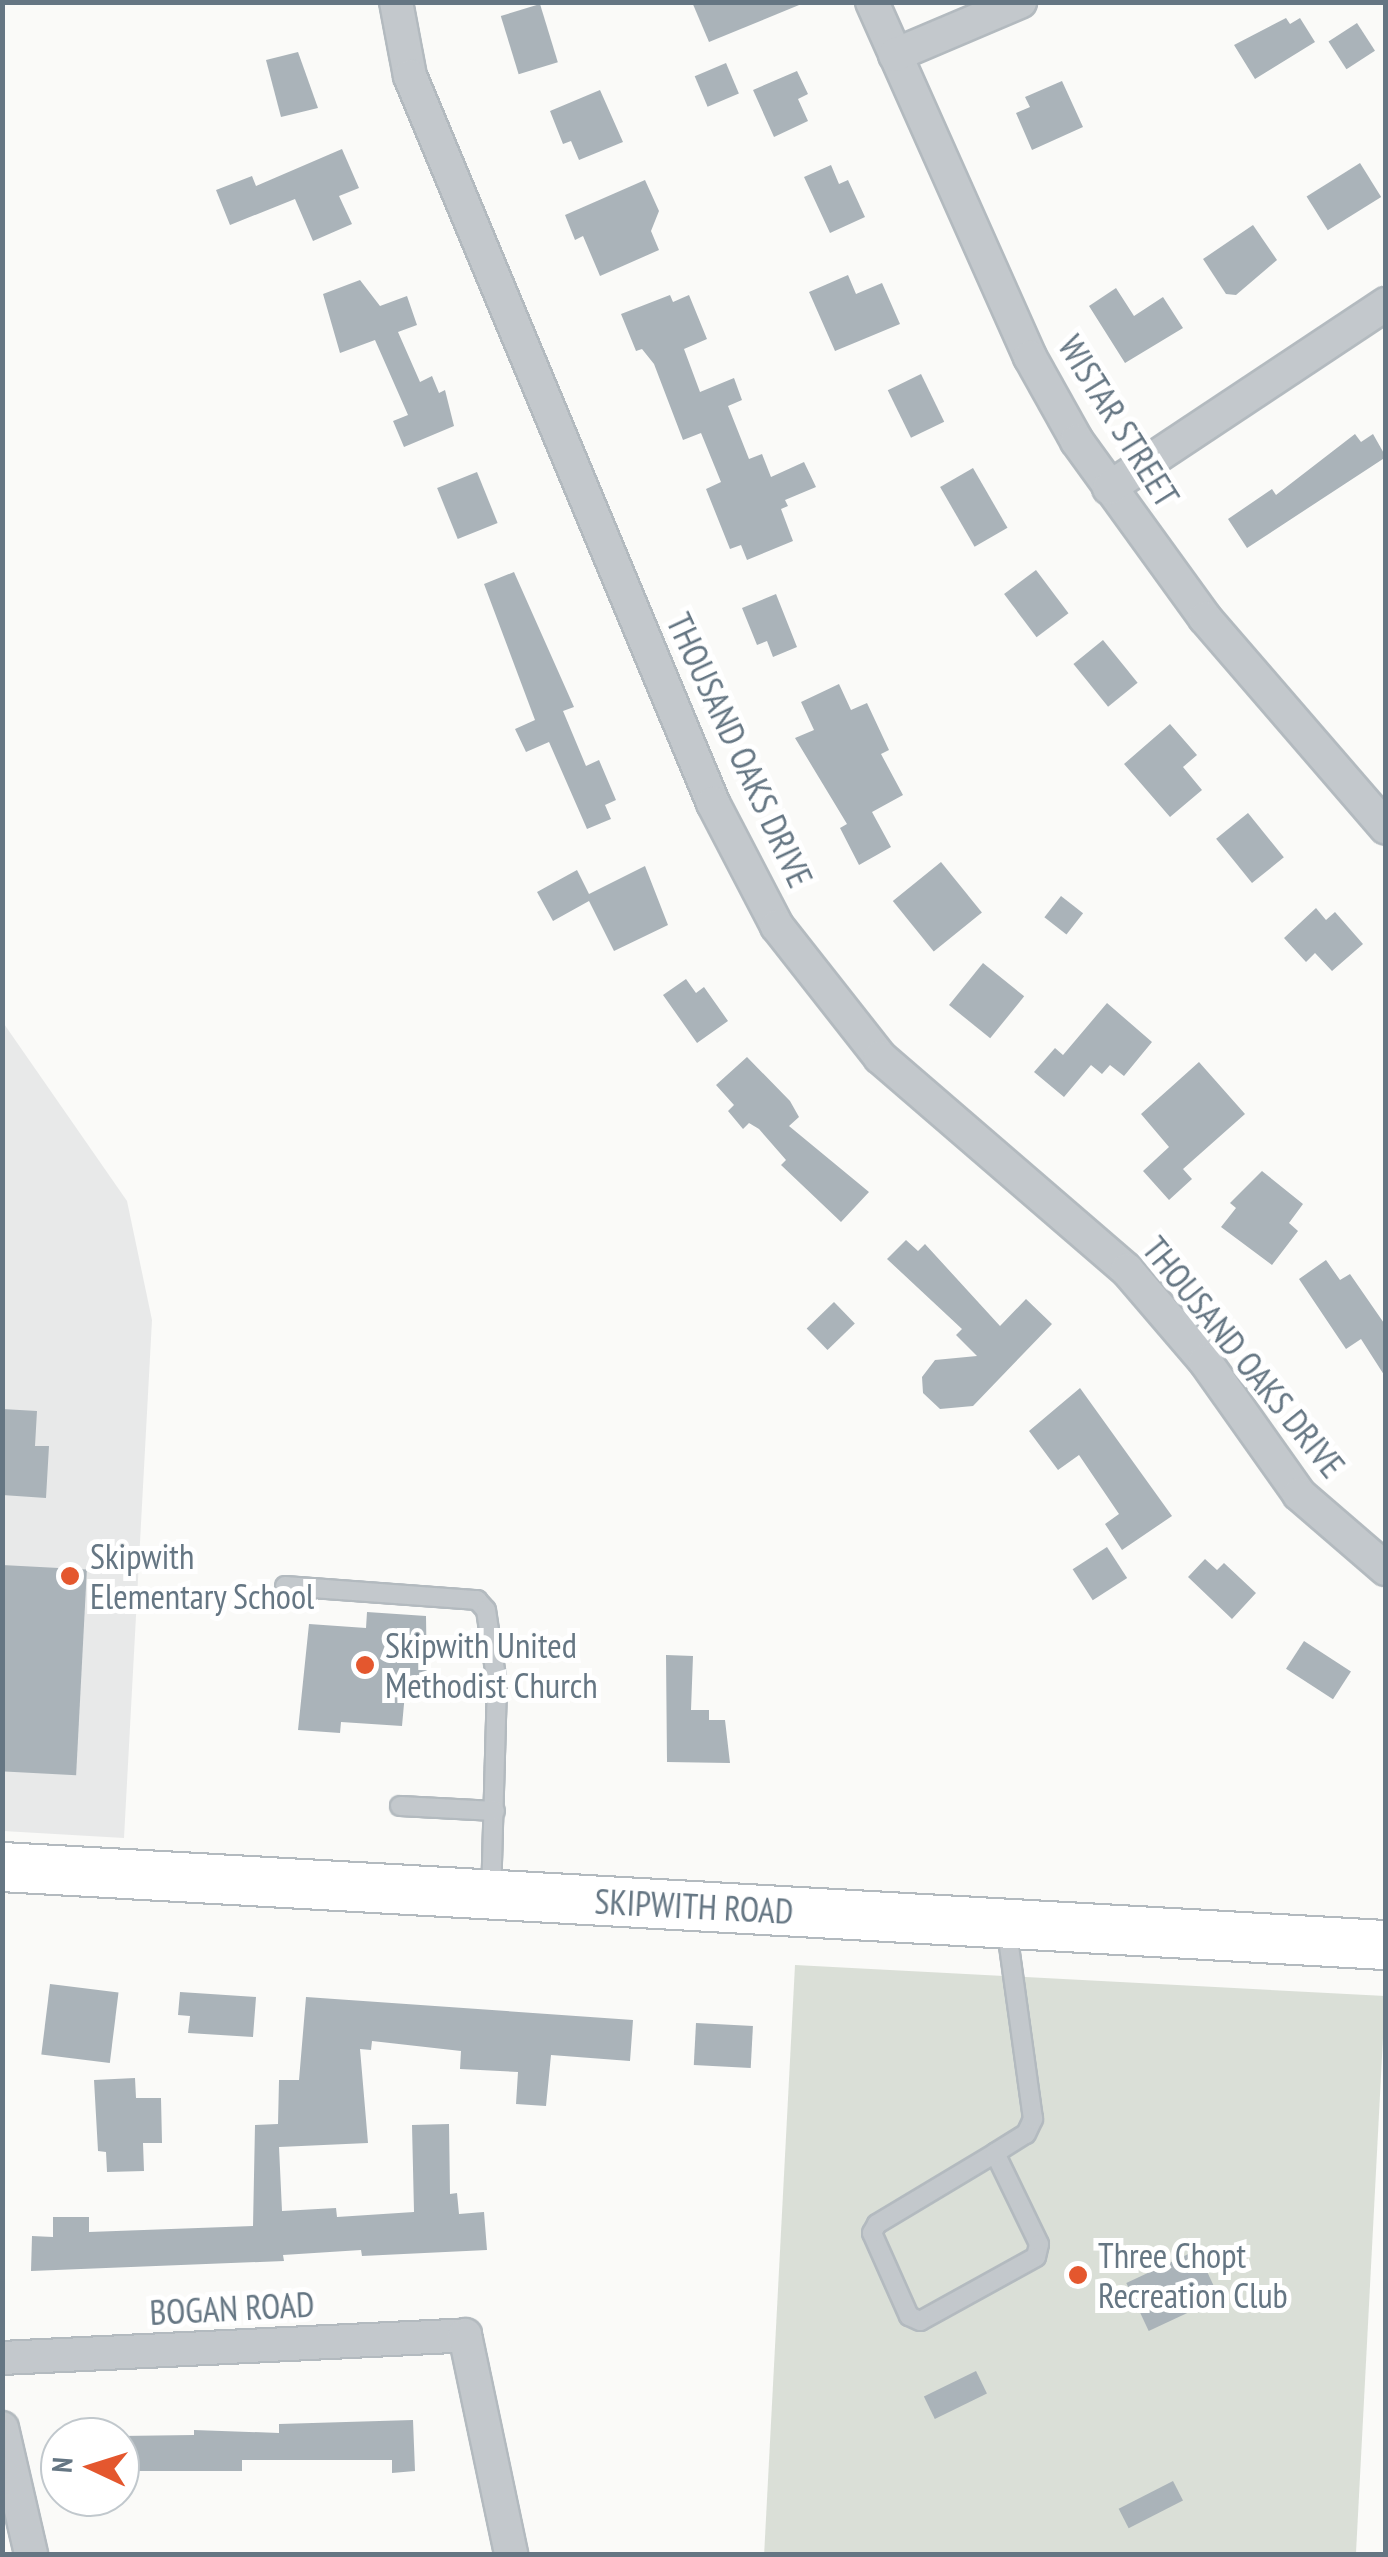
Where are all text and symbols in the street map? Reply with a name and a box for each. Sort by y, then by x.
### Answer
street label: WISTAR STREET [1050,328,1188,514]
street label: THOUSAND OAKS DRIVE [658,606,822,894]
street label: THOUSAND OAKS DRIVE [1134,1228,1354,1486]
place label: Skipwith Elementary School [90,1535,315,1617]
marker: Skipwith Elementary School [59,1565,81,1587]
place label: Skipwith United Methodist Church [385,1624,598,1706]
marker: Skipwith United Methodist Church [354,1654,376,1676]
street label: SKIPWITH ROAD [594,1880,794,1932]
place label: Three Chopt Recreation Club [1098,2234,1288,2316]
marker: Three Chopt Recreation Club [1067,2264,1089,2286]
street label: BOGAN ROAD [149,2283,315,2333]
north arrow [40,2417,140,2517]
text: N [43,2456,81,2474]

